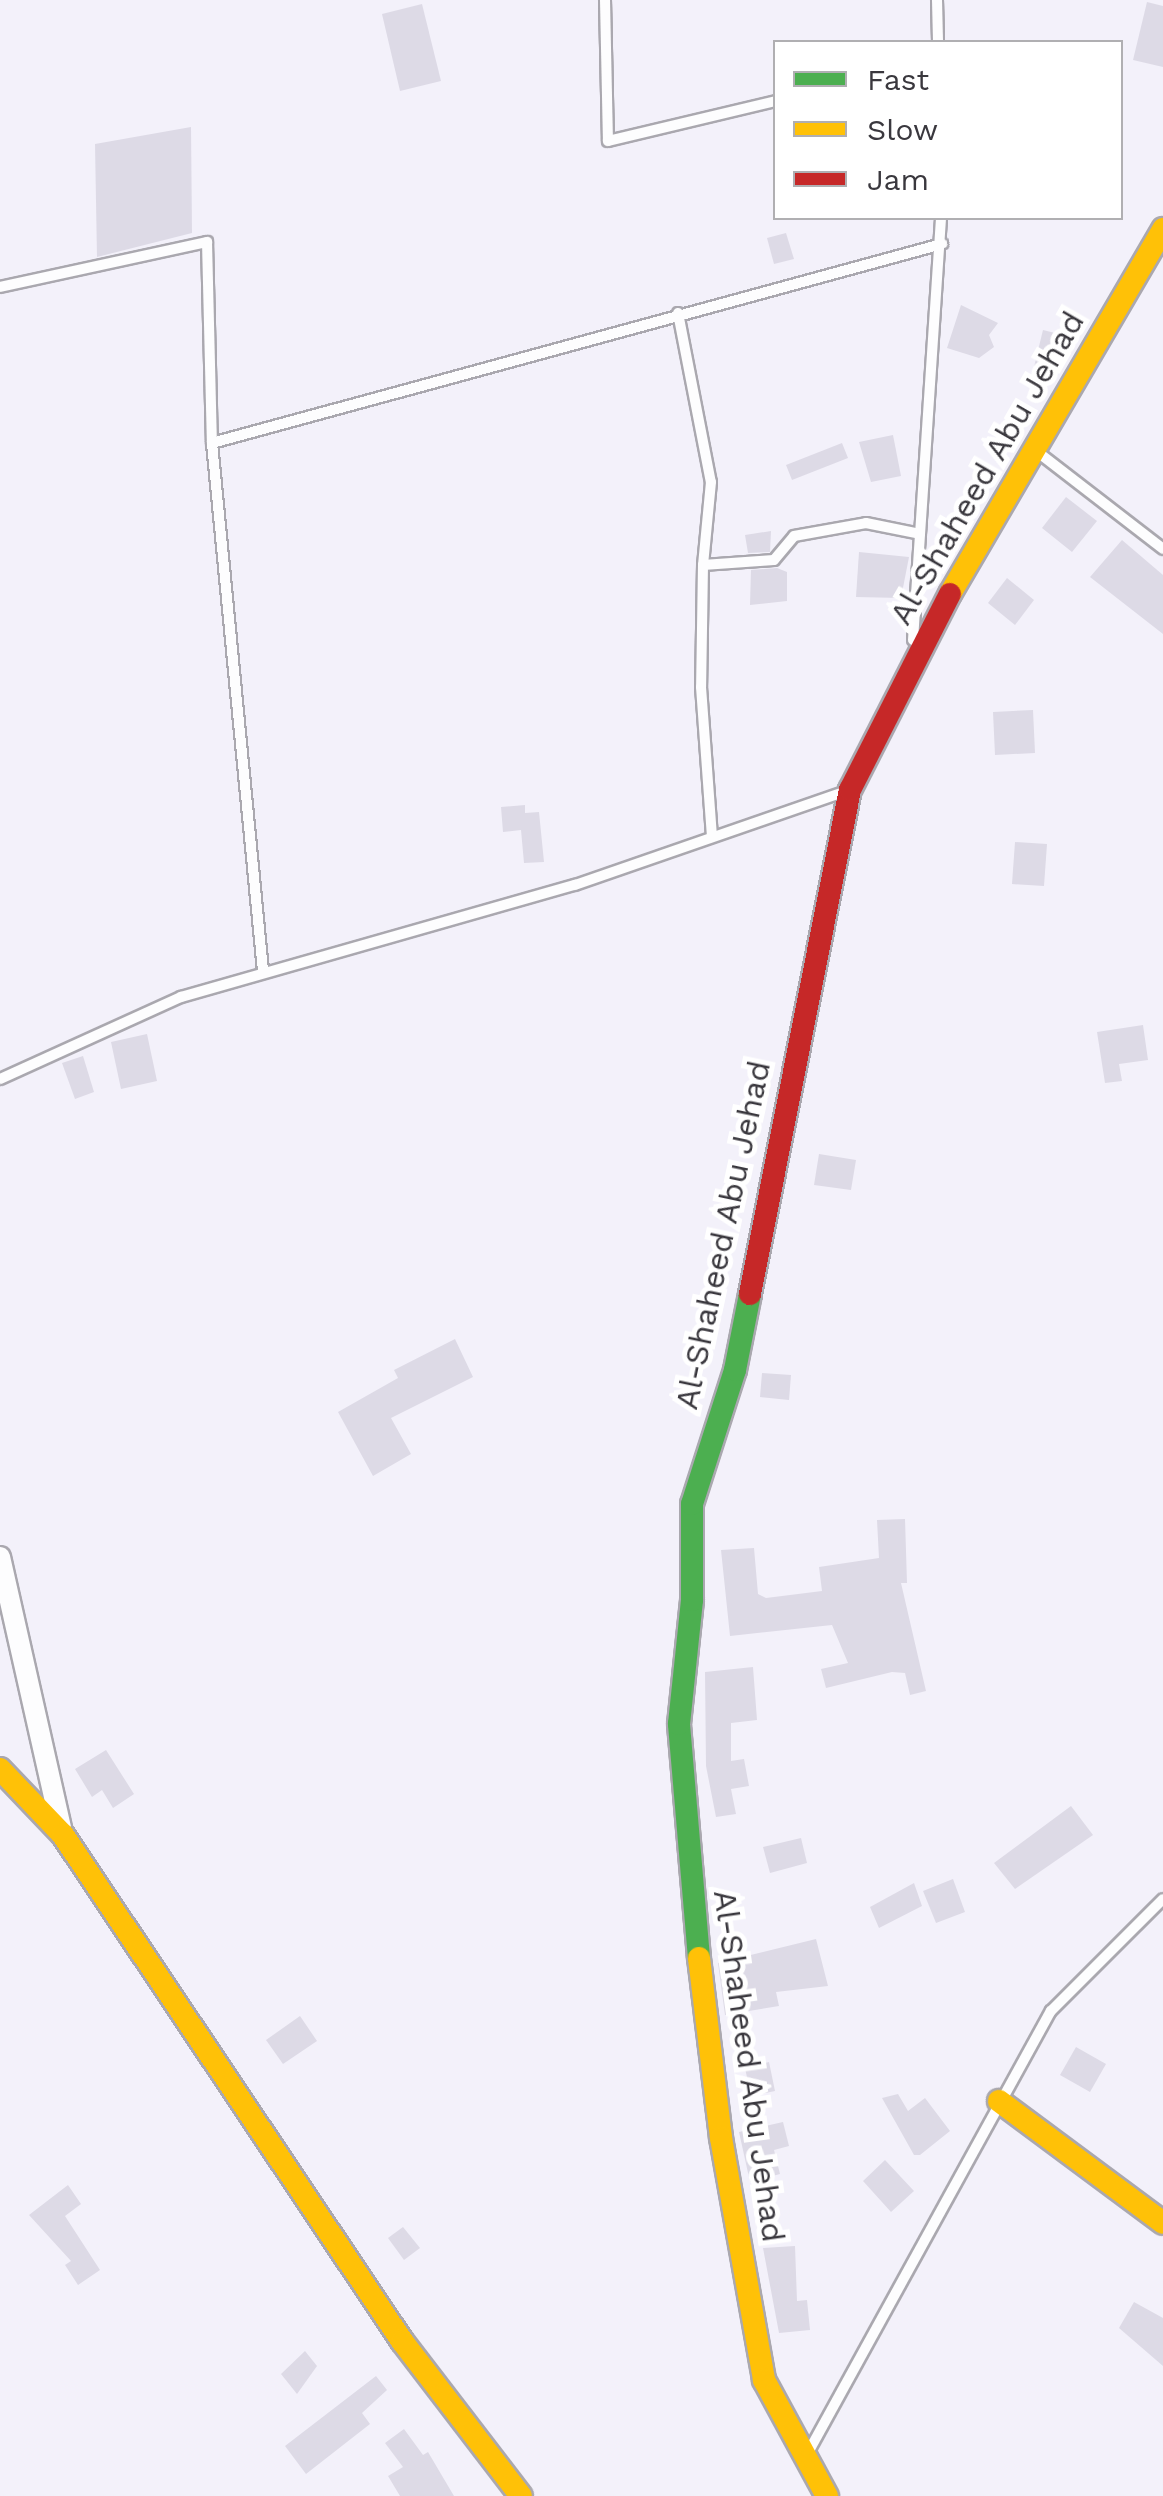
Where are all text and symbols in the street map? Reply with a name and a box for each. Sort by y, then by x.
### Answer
legend [773,40,1123,220]
text: Fast [867,62,929,97]
text: Slow [867,112,938,147]
text: Jam [867,162,929,197]
street label: Al-Shaheed Abu Jehad [881,304,1093,632]
street label: Al-Shaheed Abu Jehad [667,1056,779,1414]
street label: Al-Shaheed Abu Jehad [705,1886,793,2246]

